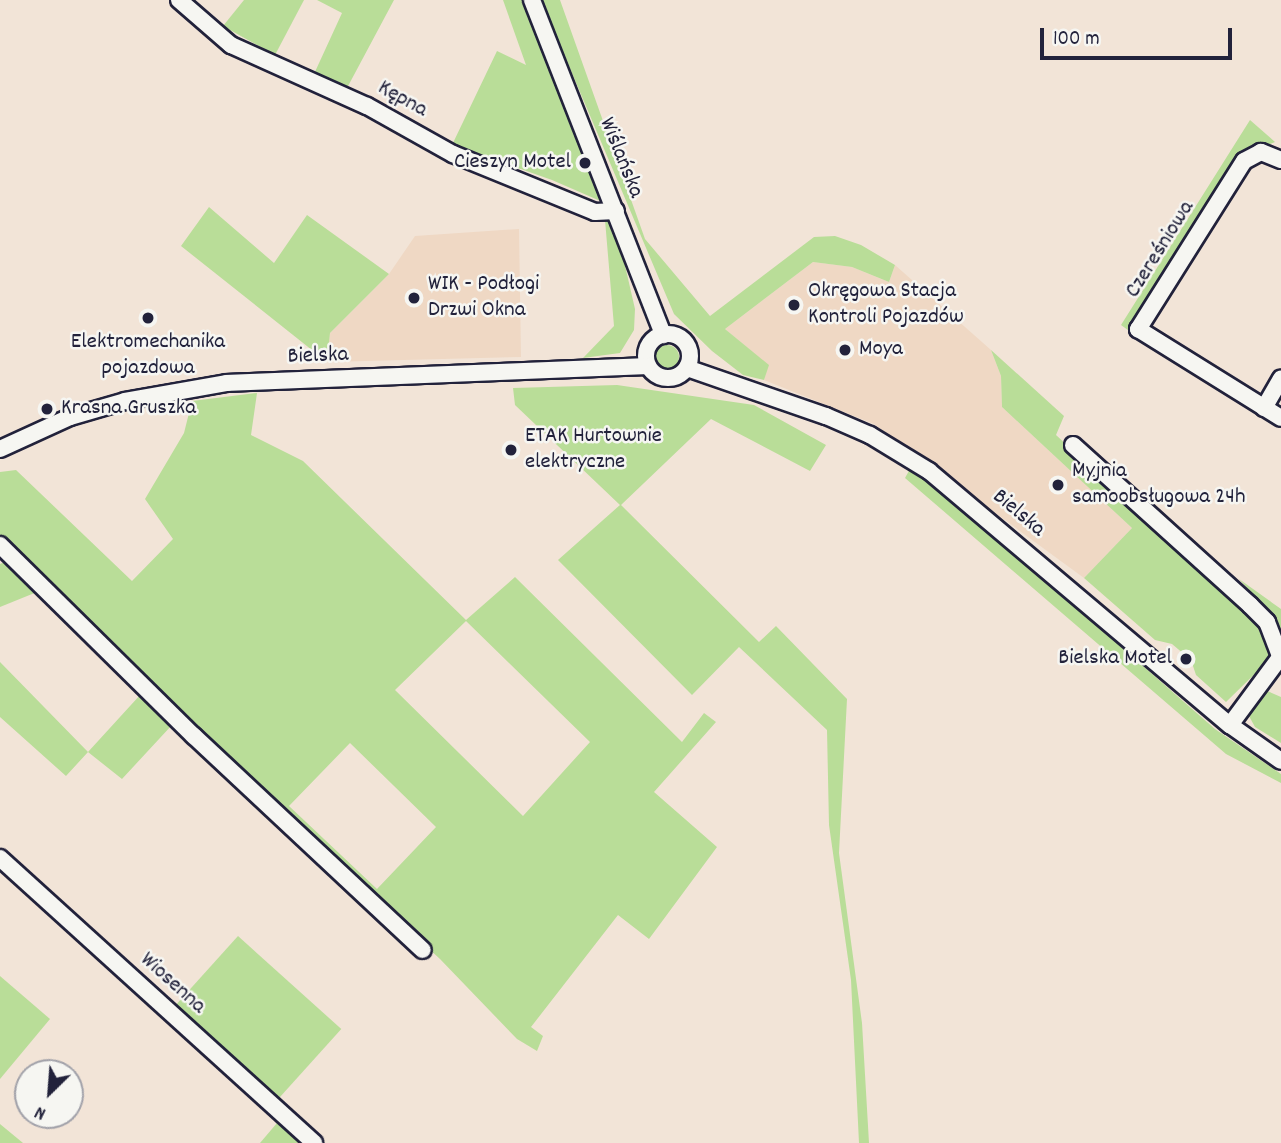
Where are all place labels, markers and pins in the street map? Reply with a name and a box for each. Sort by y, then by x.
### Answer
place label: Cieszyn Motel [454,149,571,177]
marker: Cieszyn Motel [577,155,593,171]
place label: WIK - Podłogi Drzwi Okna [428,271,539,325]
place label: Okręgowa Stacja Kontroli Pojazdów [808,278,964,332]
marker: WIK - Podłogi Drzwi Okna [406,290,422,306]
marker: Okręgowa Stacja Kontroli Pojazdów [786,297,802,313]
marker: Elektromechanika pojazdowa [140,310,156,326]
place label: Elektromechanika pojazdowa [71,329,225,383]
place label: Moya [859,336,903,364]
marker: Moya [837,342,853,358]
place label: Krasna Gruszka [61,395,196,423]
marker: Krasna Gruszka [39,401,55,417]
place label: ETAK Hurtownie elektryczne [525,423,662,477]
marker: ETAK Hurtownie elektryczne [503,442,519,458]
place label: Myjnia samoobsługowa 24h [1072,458,1245,512]
marker: Myjnia samoobsługowa 24h [1050,477,1066,493]
place label: Bielska Motel [1058,645,1172,673]
marker: Bielska Motel [1178,651,1194,667]

